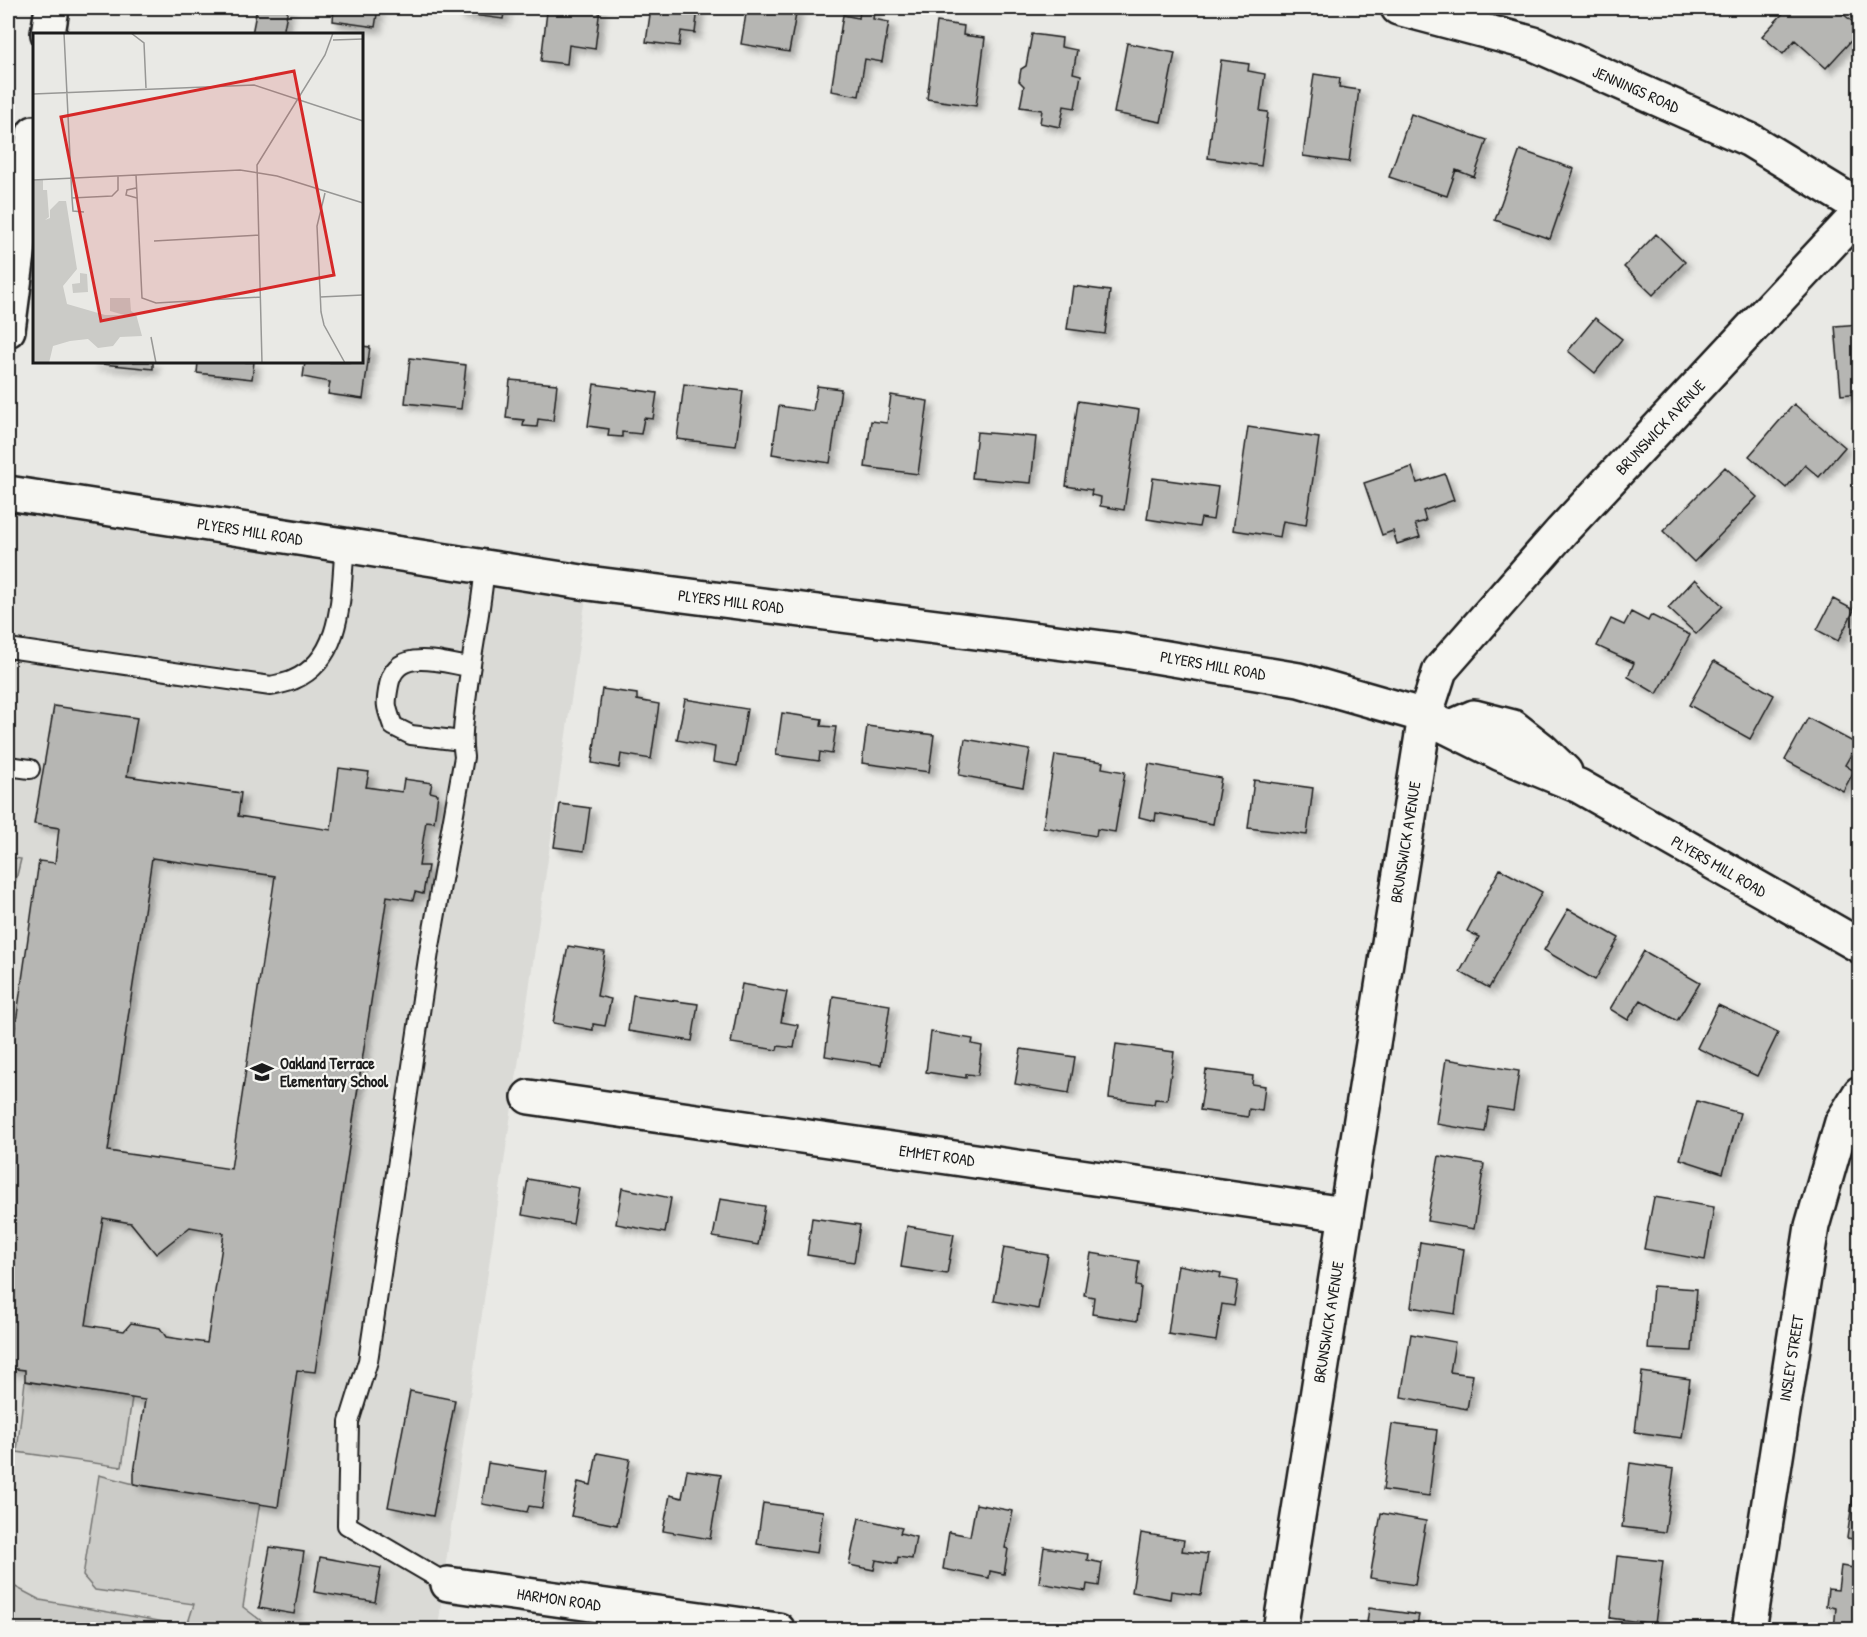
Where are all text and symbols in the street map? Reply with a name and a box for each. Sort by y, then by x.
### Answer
inset map [33,33,363,363]
street label: JENNINGS ROAD [1589,60,1683,118]
street label: BRUNSWICK AVENUE [1610,375,1710,479]
street label: PLYERS MILL ROAD [196,512,305,550]
street label: PLYERS MILL ROAD [677,584,786,618]
street label: PLYERS MILL ROAD [1159,645,1268,685]
street label: BRUNSWICK AVENUE [1385,780,1425,904]
street label: PLYERS MILL ROAD [1667,830,1771,902]
place label: Oakland Terrace Elementary School [280,1052,389,1093]
school or university icon: Oakland Terrace Elementary School [249,1059,275,1085]
street label: EMMET ROAD [898,1139,977,1171]
street label: BRUNSWICK AVENUE [1308,1260,1348,1384]
street label: INSLEY STREET [1773,1313,1809,1403]
street label: HARMON ROAD [516,1582,603,1616]

